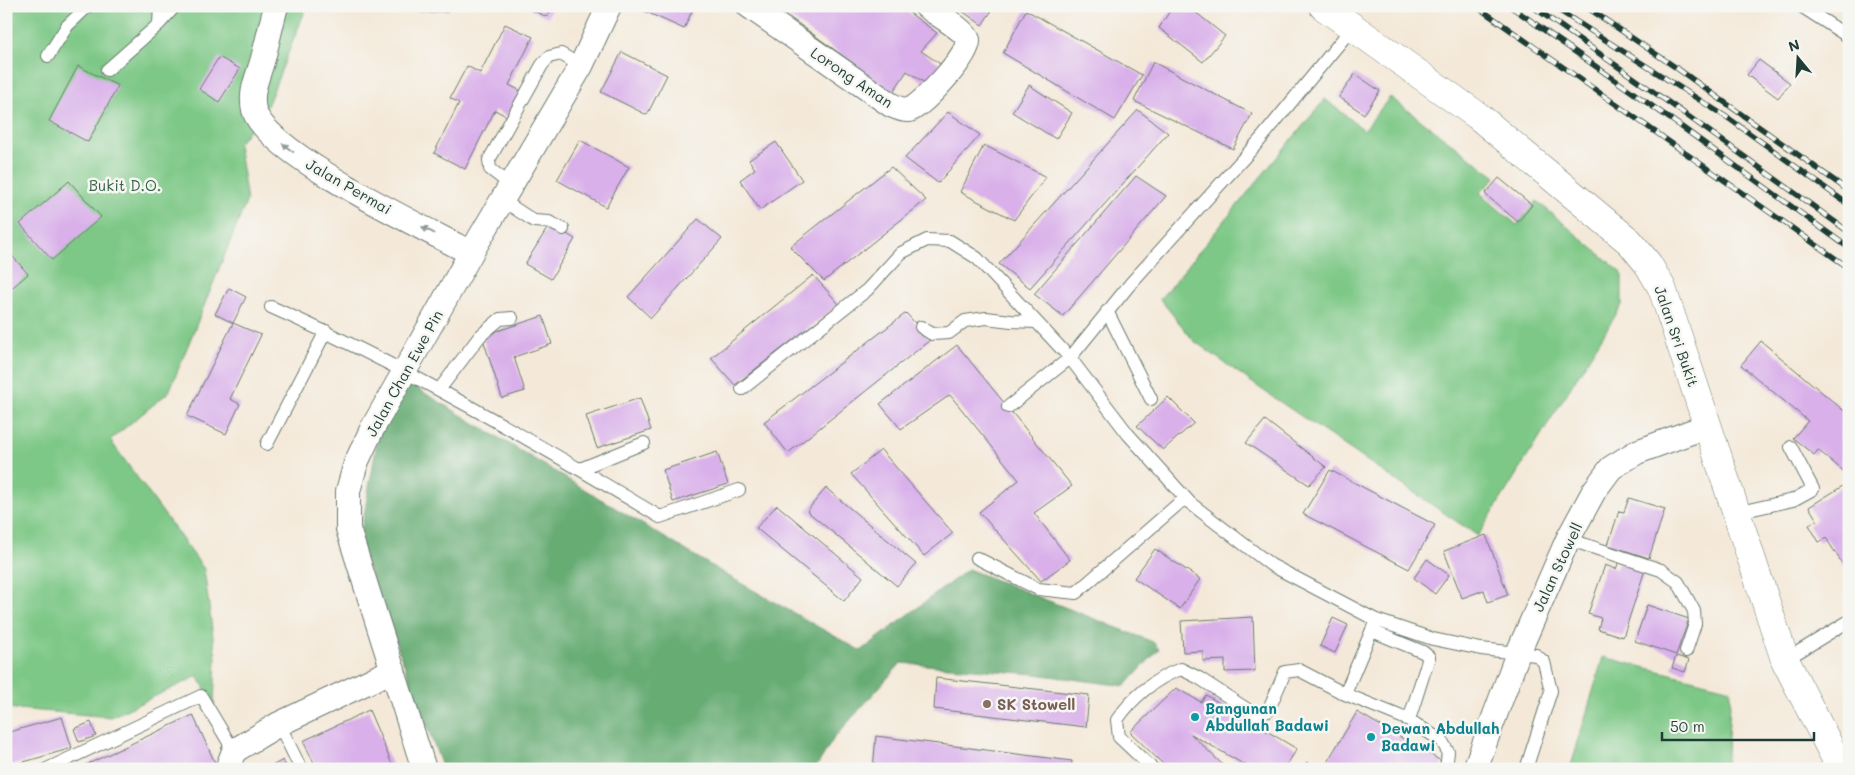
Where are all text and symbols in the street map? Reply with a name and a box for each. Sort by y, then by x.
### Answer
north arrow [1772,32,1822,82]
text: N [1786,34,1802,56]
street label: Lorong Aman [807,42,897,112]
one-way arrow [281,143,295,153]
street label: Jalan Permai [303,153,395,219]
park label: Bukit D.O. [89,175,161,195]
one-way arrow [421,226,435,235]
street label: Jalan Sri Bukit [1650,283,1704,389]
street label: Jalan Chan Ewe Pin [361,306,447,440]
street label: Jalan Stowell [1528,519,1586,615]
place label: SK Stowell [997,694,1075,714]
marker: SK Stowell [981,698,993,710]
place label: Bangunan Abdullah Badawi [1205,698,1329,735]
scale bar [1662,710,1815,742]
marker: Bangunan Abdullah Badawi [1189,711,1201,723]
text: 50 m [1670,716,1705,736]
place label: Dewan Abdullah Badawi [1381,718,1500,755]
marker: Dewan Abdullah Badawi [1365,731,1377,743]

